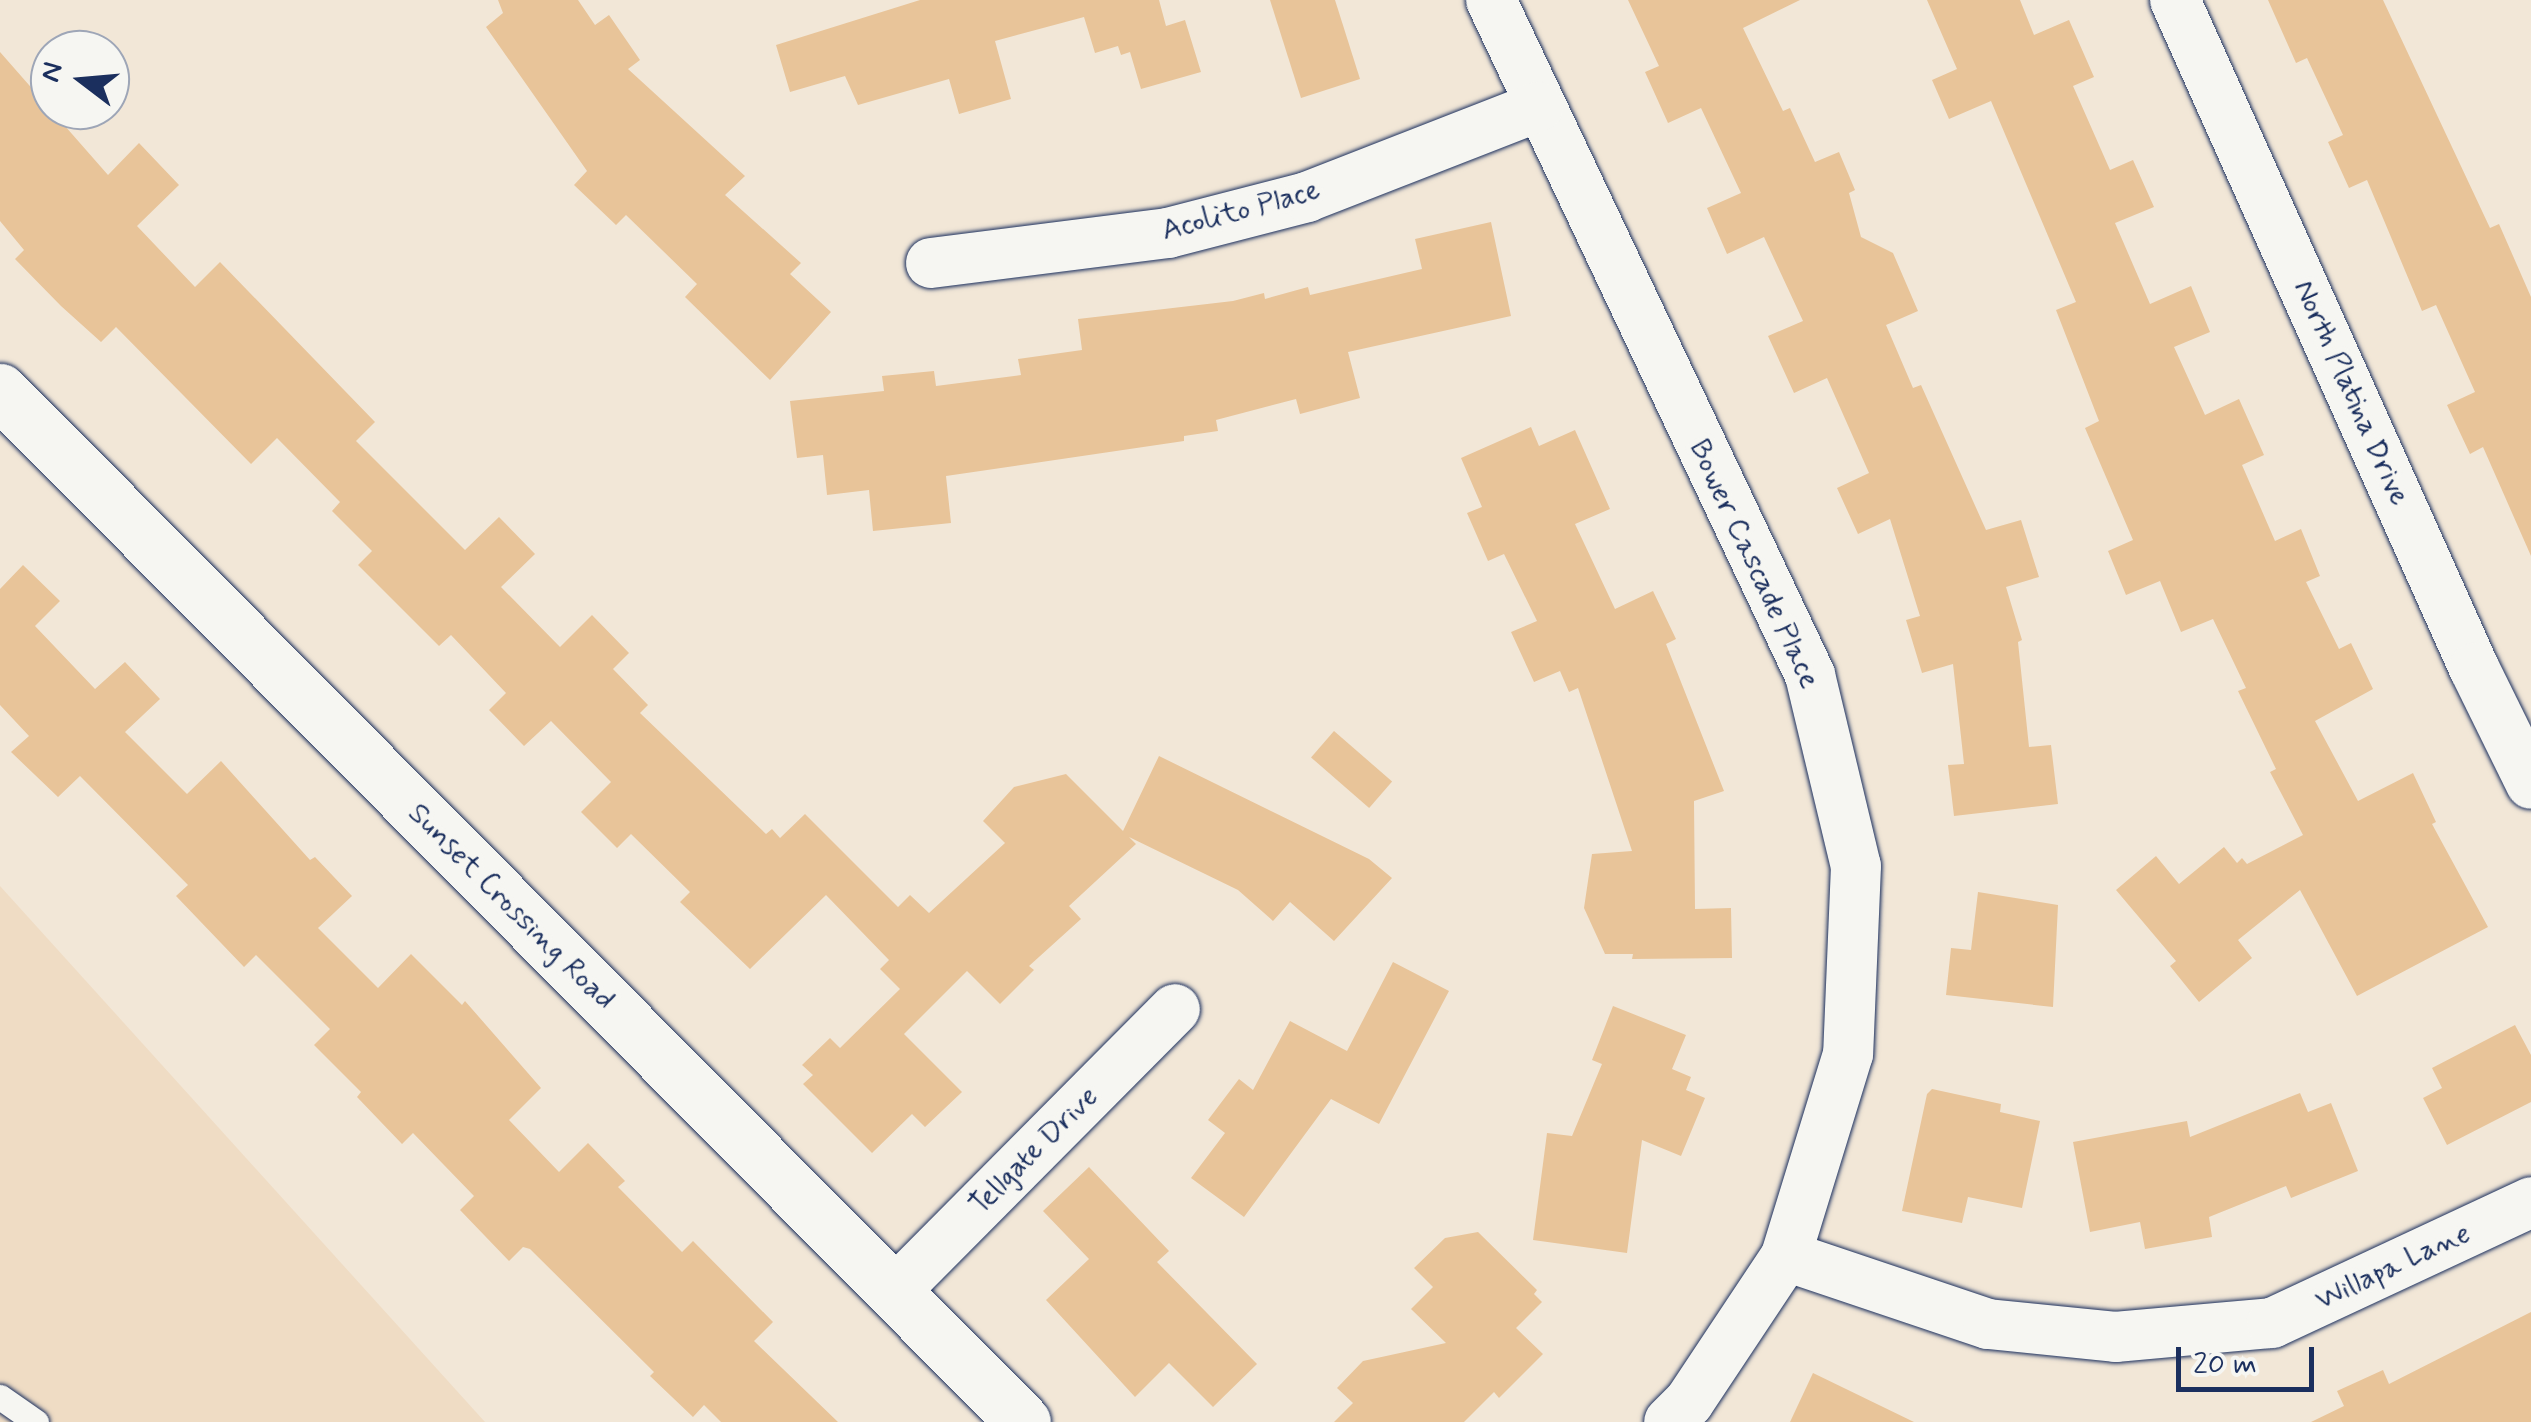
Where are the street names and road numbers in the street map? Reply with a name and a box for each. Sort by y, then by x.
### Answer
street label: Acolito Place [1157,172,1325,250]
street label: North Platina Drive [2286,276,2416,510]
street label: Bower Cascade Place [1682,436,1826,692]
street label: Sunset Crossing Road [399,795,623,1019]
street label: Tellgate Drive [963,1080,1105,1222]
street label: Willapa Lane [2311,1216,2475,1318]

